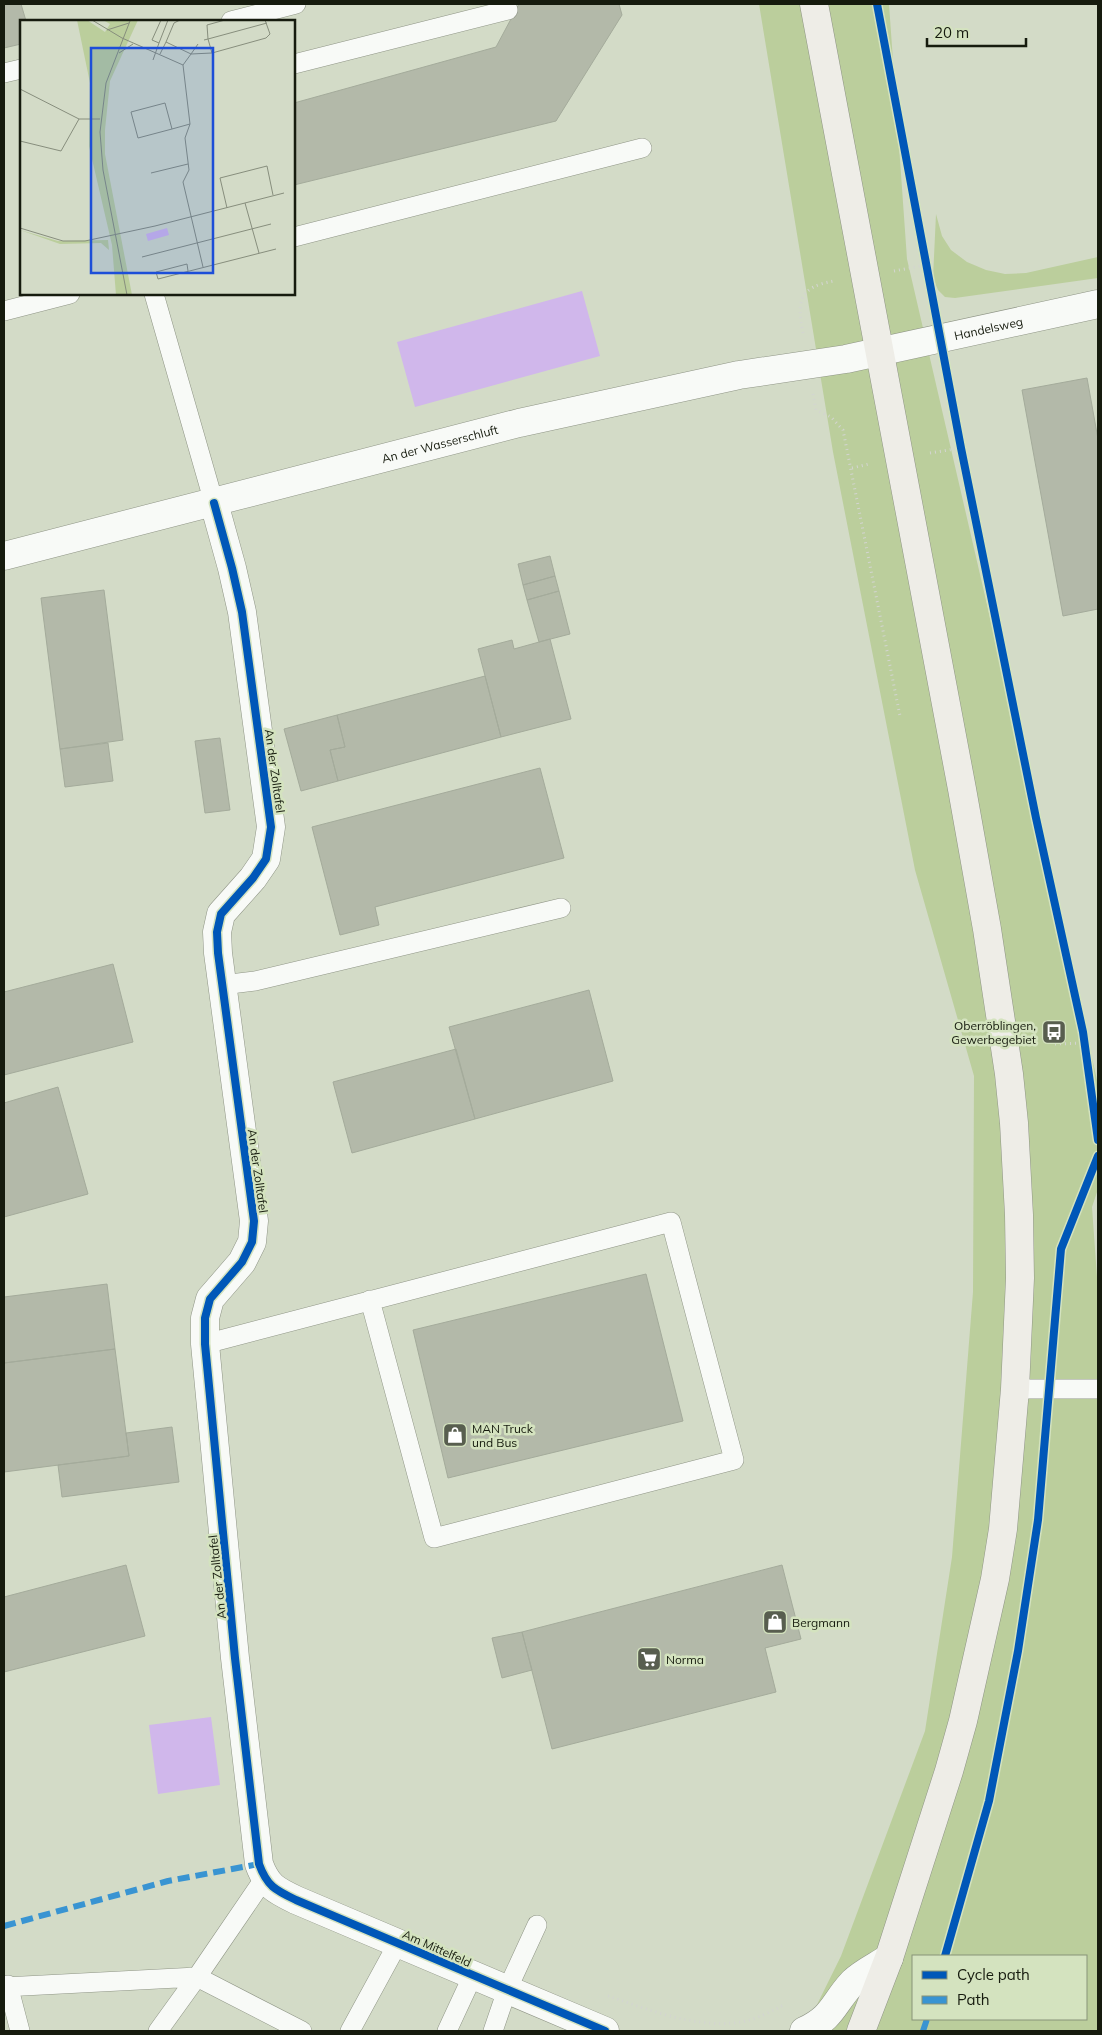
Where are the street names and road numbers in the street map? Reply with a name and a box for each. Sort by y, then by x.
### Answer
street label: Handelsweg [953,313,1024,343]
street label: An der Wasserschluft [380,421,499,466]
street label: An der Zolltafel [262,728,288,814]
street label: An der Zolltafel [245,1128,271,1214]
street label: An der Zolltafel [205,1534,229,1620]
street label: Am Mittelfeld [400,1926,474,1970]

